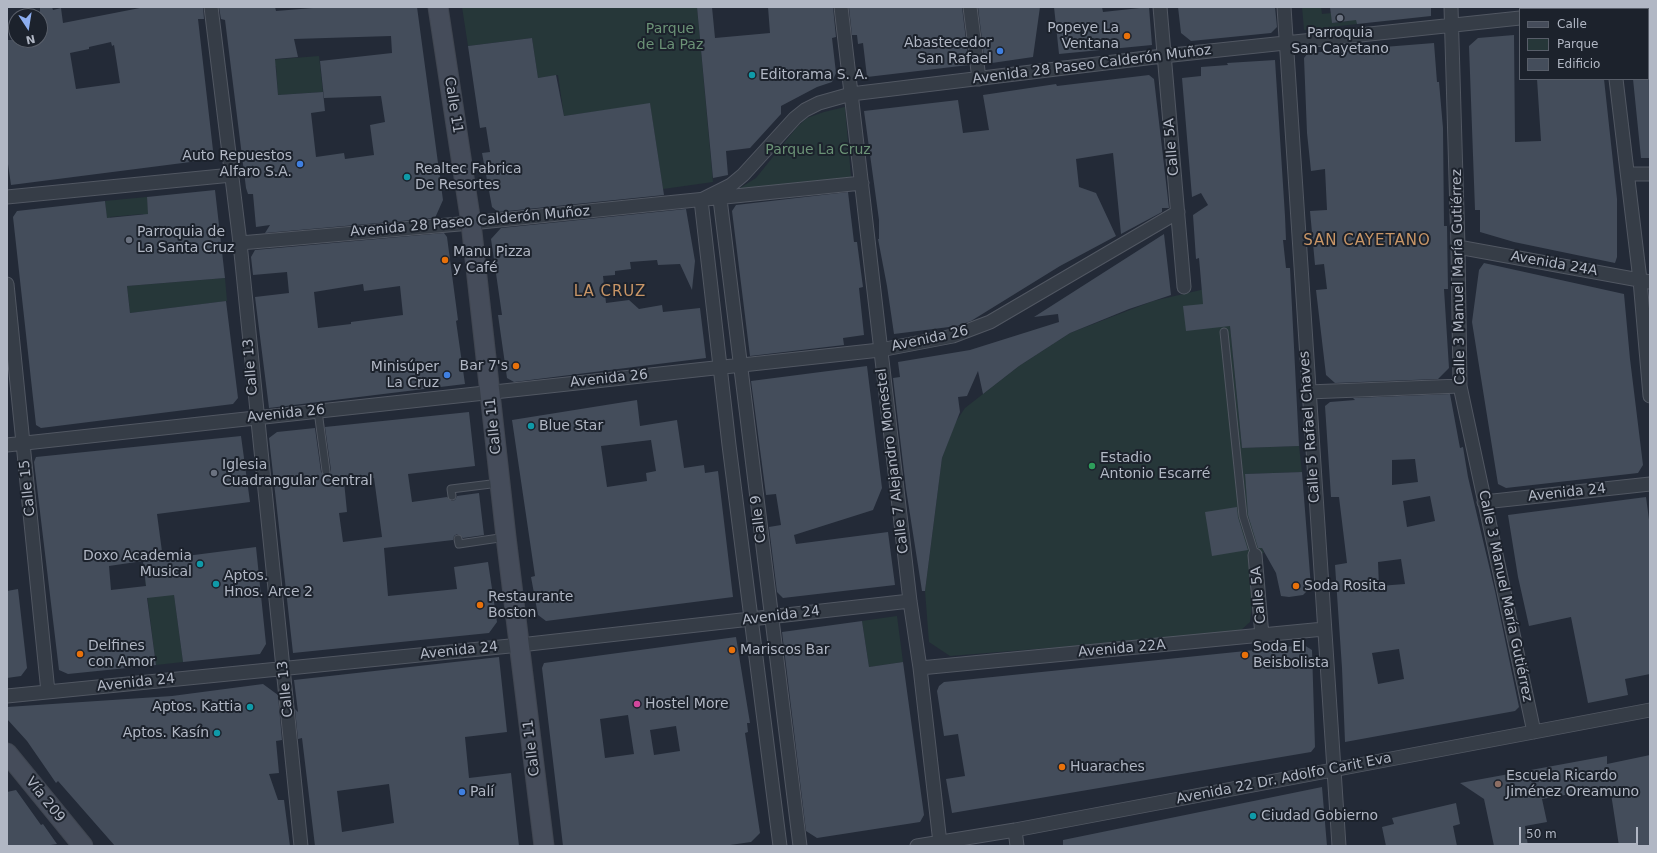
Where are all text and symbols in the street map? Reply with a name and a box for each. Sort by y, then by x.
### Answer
north arrow [8,8,48,48]
legend [1519,8,1649,80]
marker: Parroquia San Cayetano [1335,13,1345,23]
text: Calle [1557,17,1587,31]
place label: Popeye La Ventana [1047,20,1119,52]
park label: Parque de La Paz [637,21,703,54]
place label: Parroquia San Cayetano [1291,25,1389,58]
marker: Popeye La Ventana [1122,31,1132,41]
text: N [25,32,36,47]
place label: Abastecedor San Rafael [904,35,992,68]
text: Parque [1557,37,1598,51]
street label: Avenida 28 Paseo Calderón Muñoz [972,42,1212,88]
marker: Abastecedor San Rafael [995,46,1005,56]
text: Edificio [1557,57,1600,71]
place label: Editorama S. A. [760,67,868,83]
marker: Editorama S. A. [747,70,757,80]
street label: Calle 11 [440,76,466,134]
street label: Calle 5A [1161,118,1183,176]
park label: Parque La Cruz [765,142,871,158]
place label: Auto Repuestos Alfaro S.A. [182,148,292,180]
marker: Auto Repuestos Alfaro S.A. [295,159,305,169]
place label: Realtec Fabrica De Resortes [415,161,522,194]
street label: Calle 3 Manuel María Gutiérrez [1449,169,1469,385]
marker: Realtec Fabrica De Resortes [402,172,412,182]
street label: Avenida 28 Paseo Calderón Muñoz [349,203,591,241]
place label: Parroquia de La Santa Cruz [137,224,234,256]
district label: SAN CAYETANO [1303,232,1431,250]
marker: Parroquia de La Santa Cruz [124,235,134,245]
place label: Manu Pizza y Café [453,244,531,276]
street label: Avenida 24A [1509,248,1599,280]
marker: Manu Pizza y Café [440,255,450,265]
district label: LA CRUZ [574,283,646,301]
street label: Avenida 26 [890,323,970,355]
street label: Calle 13 [240,338,262,396]
street label: Calle 5 Rafael Chaves [1296,350,1324,504]
place label: Bar 7's [460,358,508,374]
place label: Minisúper La Cruz [371,359,439,392]
marker: Bar 7's [511,361,521,371]
street label: Avenida 26 [569,367,649,391]
street label: Calle 7 Alejandro Monestel [873,367,913,555]
marker: Minisúper La Cruz [442,370,452,380]
street label: Calle 11 [483,397,505,455]
street label: Avenida 26 [246,402,326,426]
place label: Blue Star [539,418,603,434]
marker: Blue Star [526,421,536,431]
place label: Estadio Antonio Escarré [1100,450,1210,482]
place label: Iglesia Cuadrangular Central [222,457,373,490]
street label: Calle 15 [17,459,39,517]
marker: Estadio Antonio Escarré [1087,461,1097,471]
marker: Iglesia Cuadrangular Central [209,468,219,478]
street label: Avenida 24 [1527,481,1607,505]
street label: Calle 3 Manuel María Gutiérrez [1474,489,1536,703]
street label: Calle 9 [748,494,770,544]
place label: Doxo Academia Musical [83,548,192,580]
marker: Doxo Academia Musical [195,559,205,569]
street label: Calle 5A [1248,566,1270,624]
place label: Aptos. Hnos. Arce 2 [224,568,313,600]
place label: Soda Rosita [1304,578,1386,594]
marker: Aptos. Hnos. Arce 2 [211,579,221,589]
marker: Soda Rosita [1291,581,1301,591]
place label: Restaurante Boston [488,589,573,622]
marker: Restaurante Boston [475,600,485,610]
street label: Avenida 24 [741,603,821,629]
street label: Avenida 22A [1078,637,1166,661]
place label: Delfines con Amor [88,638,155,670]
street label: Avenida 24 [419,639,499,663]
place label: Soda El Beisbolista [1253,639,1329,672]
place label: Mariscos Bar [740,642,830,658]
marker: Mariscos Bar [727,645,737,655]
marker: Delfines con Amor [75,649,85,659]
marker: Soda El Beisbolista [1240,650,1250,660]
street label: Calle 13 [275,660,297,718]
street label: Avenida 24 [96,671,176,695]
place label: Hostel More [645,696,729,712]
place label: Aptos. Kattia [152,699,242,715]
marker: Hostel More [632,699,642,709]
marker: Aptos. Kattia [245,702,255,712]
street label: Calle 11 [520,719,544,777]
place label: Aptos. Kasín [123,725,209,741]
marker: Aptos. Kasín [212,728,222,738]
street label: Avenida 22 Dr. Adolfo Carit Eva [1175,750,1393,808]
place label: Huaraches [1070,759,1145,775]
marker: Huaraches [1057,762,1067,772]
place label: Escuela Ricardo Jiménez Oreamuno [1506,768,1639,800]
street label: Vía 209 [22,774,68,826]
marker: Escuela Ricardo Jiménez Oreamuno [1493,779,1503,789]
place label: Palí [470,784,494,800]
marker: Palí [457,787,467,797]
place label: Ciudad Gobierno [1261,808,1378,824]
marker: Ciudad Gobierno [1248,811,1258,821]
scale bar [1521,819,1640,845]
text: 50 m [1526,827,1557,841]

